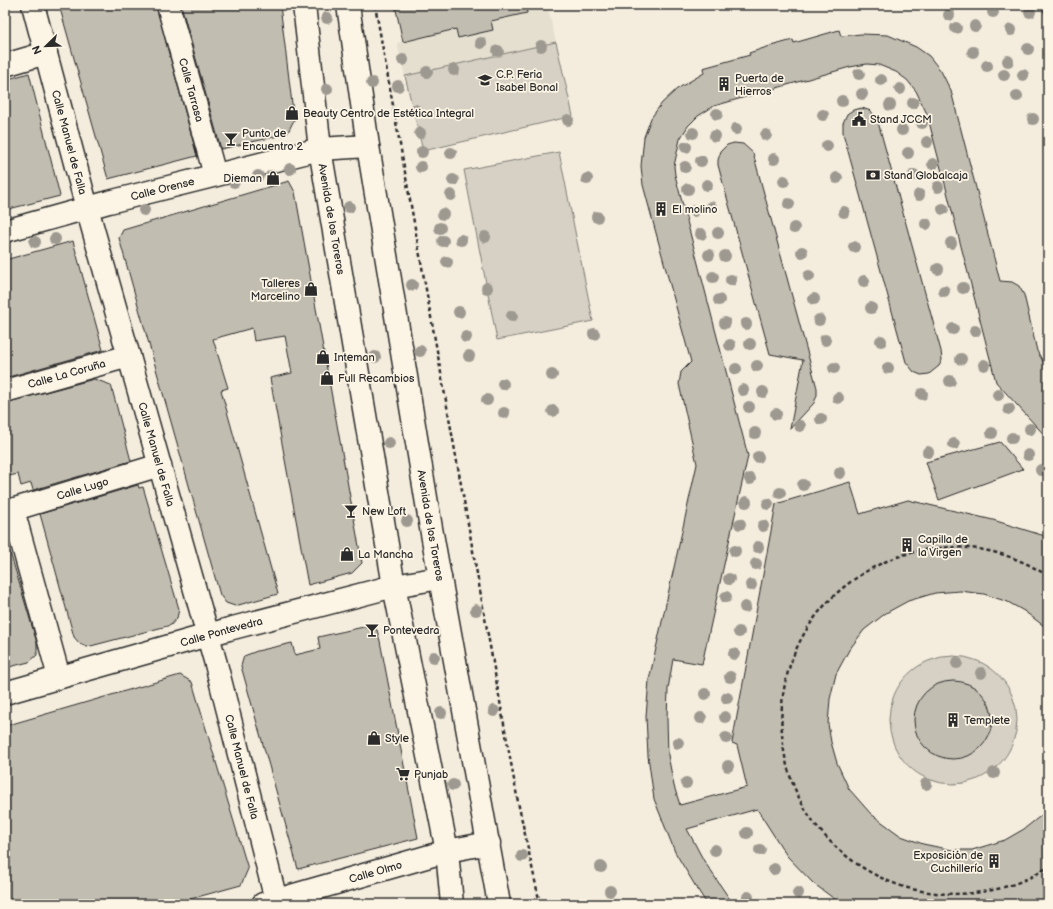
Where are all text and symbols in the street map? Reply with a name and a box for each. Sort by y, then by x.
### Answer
north arrow [26,26,66,66]
text: N [30,43,45,56]
street label: Calle Tarrasa [176,57,206,123]
place label: C.P. Feria Isabel Bonal [496,68,558,94]
school or university icon: C.P. Feria Isabel Bonal [477,72,493,88]
place label: Puerta de Hierros [735,72,784,98]
building icon: Puerta de Hierros [716,76,732,92]
street label: Calle Manuel de Falla [49,88,90,196]
shop icon: Beauty Centro de Estética Integral [284,105,300,121]
place label: Beauty Centro de Estética Integral [303,107,474,120]
public building icon: Stand JCCM [851,111,867,127]
place label: Stand JCCM [870,113,932,126]
place label: Punto de Encuentro 2 [242,127,304,153]
bar icon: Punto de Encuentro 2 [223,131,239,147]
street label: Avenida de los Toreros [316,163,348,276]
bank icon: Stand Globalcaja [865,167,881,183]
place label: Stand Globalcaja [884,169,968,182]
shop icon: Dieman [265,170,281,186]
place label: Dieman [223,172,262,185]
street label: Calle Orense [129,174,196,203]
building icon: El molino [653,201,669,217]
place label: El molino [672,203,718,216]
place label: Talleres Marcelino [251,277,301,303]
shop icon: Talleres Marcelino [303,281,319,297]
shop icon: Inteman [315,349,331,365]
place label: Inteman [334,351,375,364]
street label: Calle La Coruña [26,356,107,391]
shop icon: Full Recambios [319,370,335,386]
place label: Full Recambios [338,372,415,385]
street label: Calle Manuel de Falla [136,401,178,508]
street label: Avenida de los Toreros [415,469,447,583]
street label: Calle Lugo [55,475,110,502]
bar icon: New Loft [343,503,359,519]
place label: New Loft [362,505,407,518]
place label: Capilla de la Virgen [918,533,968,559]
building icon: Capilla de la Virgen [899,537,915,553]
shop icon: La Mancha [339,546,355,562]
place label: La Mancha [358,548,413,561]
street label: Calle Pontevedra [179,614,264,649]
bar icon: Pontevedra [364,622,380,638]
place label: Pontevedra [383,624,439,637]
building icon: Templete [945,712,961,728]
street label: Calle Manuel de Falla [223,713,262,821]
place label: Templete [964,714,1010,727]
shop icon: Style [366,730,382,746]
place label: Style [385,732,409,745]
supermarket icon: Punjab [395,766,411,782]
place label: Punjab [414,768,448,781]
place label: Exposición de Cuchillería [913,849,983,875]
building icon: Exposición de Cuchillería [986,853,1002,869]
street label: Calle Olmo [347,858,403,885]

